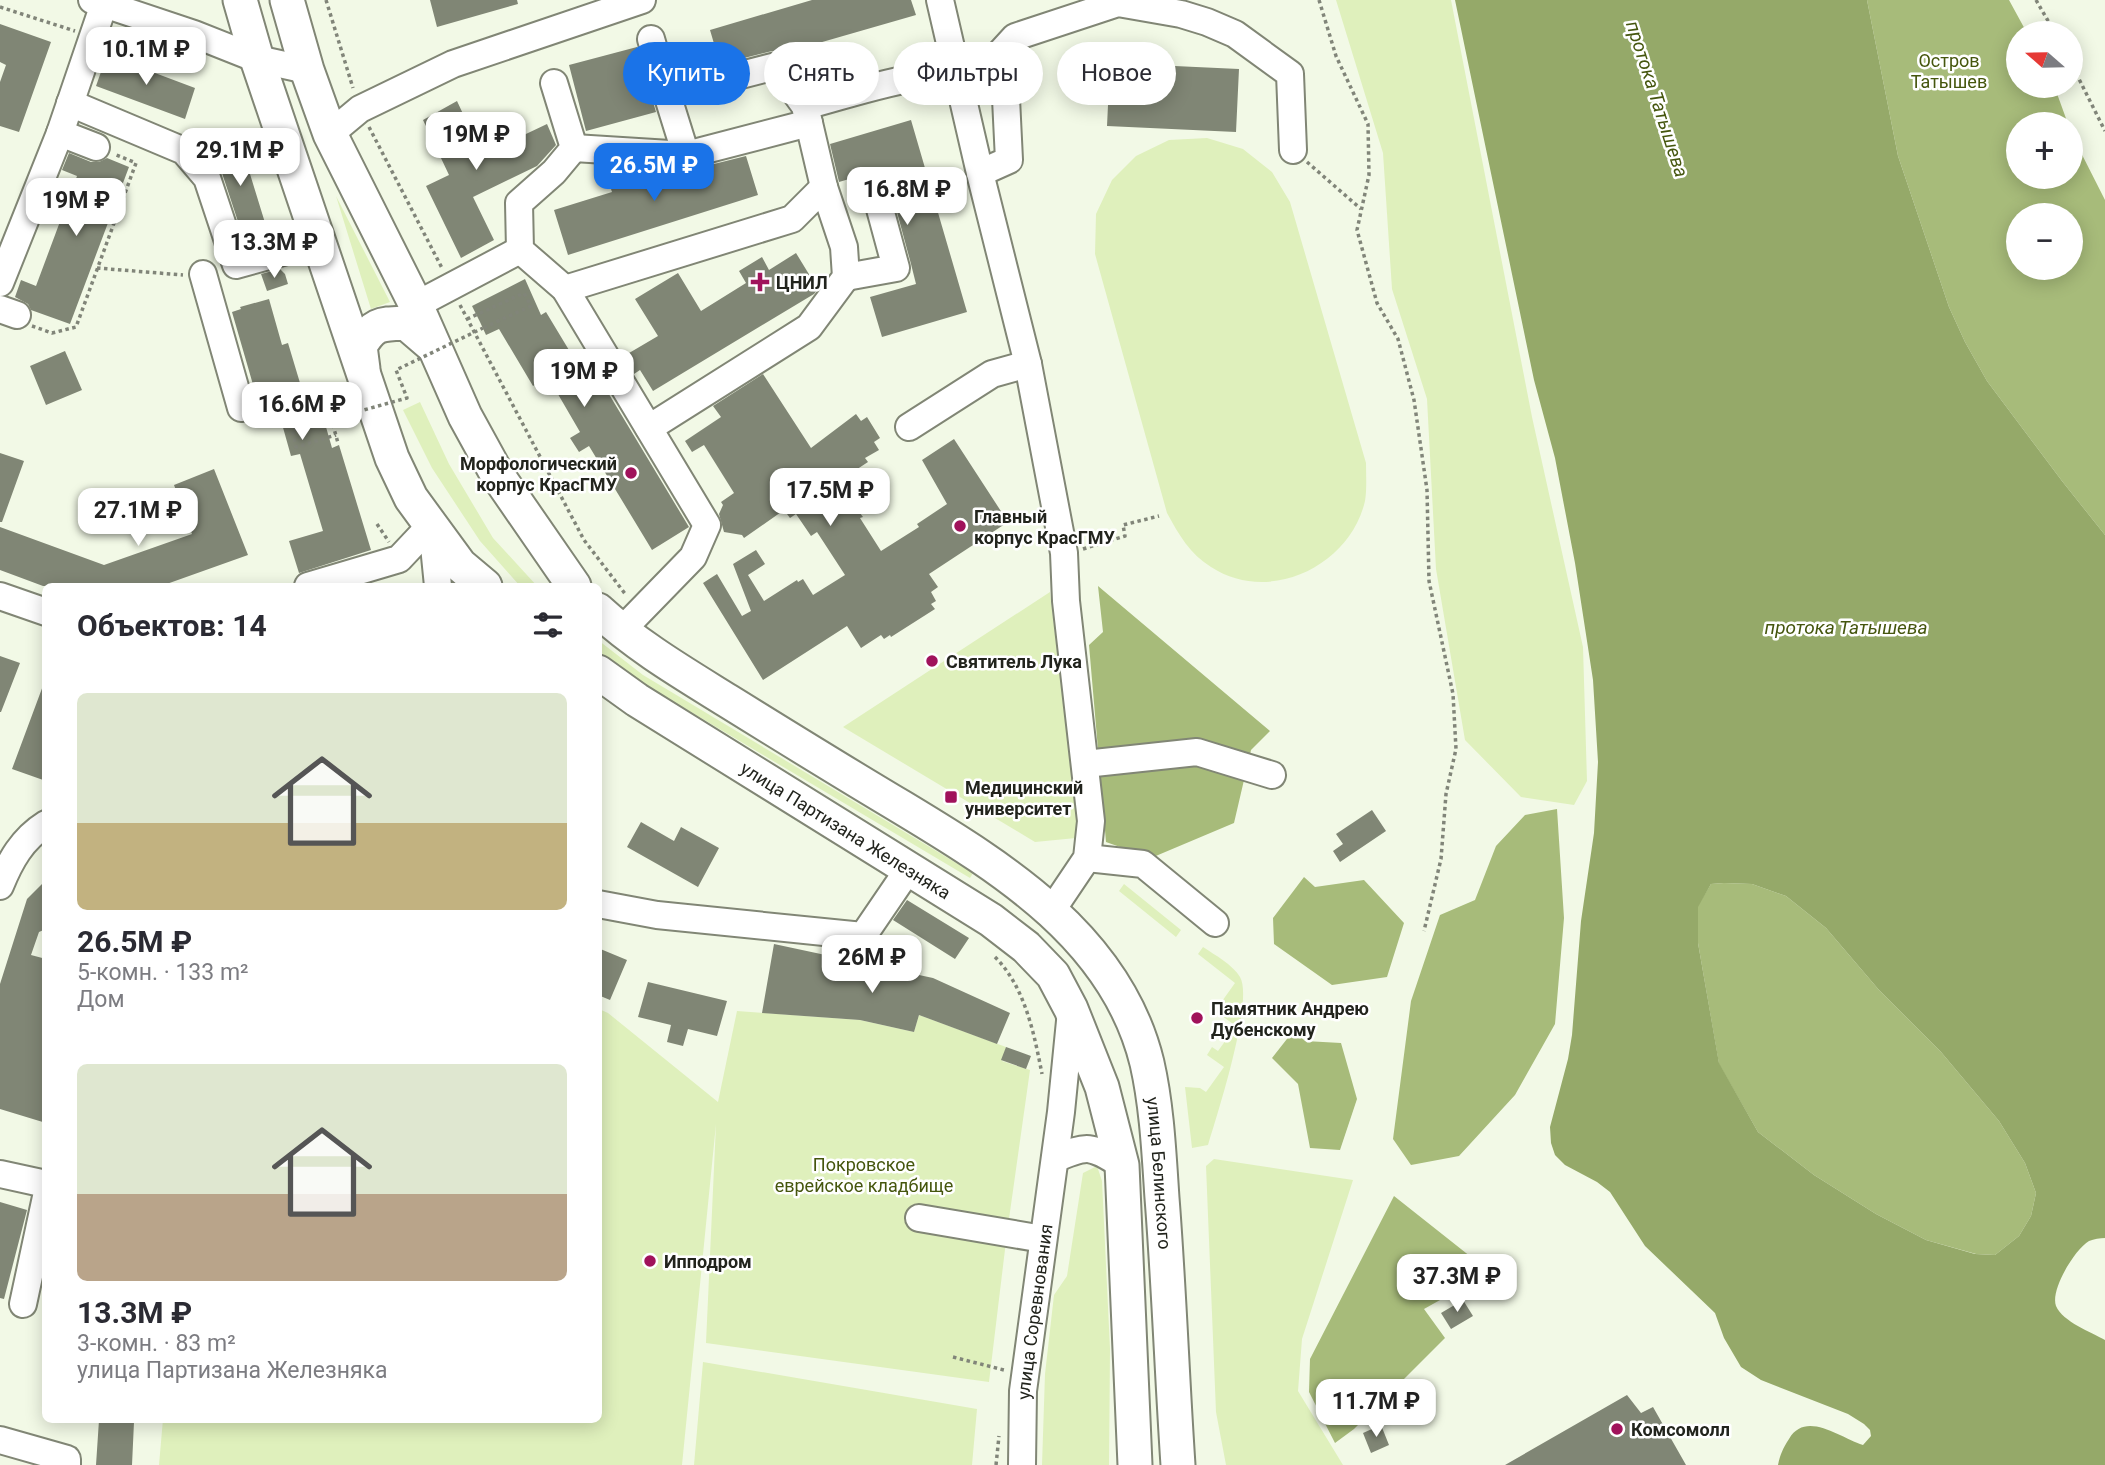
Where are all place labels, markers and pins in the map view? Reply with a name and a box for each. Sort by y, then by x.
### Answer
pin: 10.1M ₽ [81,28,211,87]
pin: 19M ₽ [427,113,525,172]
pin: 29.1M ₽ [175,128,305,188]
pin: 26.5M ₽ [589,144,719,203]
pin: 16.8M ₽ [842,168,972,227]
pin: 19M ₽ [27,178,125,238]
pin: 13.3M ₽ [209,220,339,280]
marker: ЦНИЛ [750,272,770,292]
place label: ЦНИЛ [776,272,828,293]
pin: 19M ₽ [535,350,633,409]
pin: 16.6M ₽ [237,382,367,442]
place label: Морфологический корпус КрасГМУ [460,453,618,495]
marker: Морфологический корпус КрасГМУ [623,465,639,481]
pin: 17.5M ₽ [765,468,895,528]
pin: 27.1M ₽ [73,489,203,548]
place label: Главный корпус КрасГМУ [974,506,1115,548]
marker: Главный корпус КрасГМУ [952,518,968,534]
place label: Святитель Лука [946,651,1082,672]
marker: Святитель Лука [924,653,940,669]
place label: Медицинский университет [965,777,1083,819]
marker: Медицинский университет [943,789,959,805]
pin: 26M ₽ [823,936,921,995]
place label: Памятник Андрею Дубенскому [1211,998,1369,1040]
marker: Памятник Андрею Дубенскому [1189,1010,1205,1026]
place label: Ипподром [664,1251,752,1272]
marker: Ипподром [642,1253,658,1269]
pin: 37.3M ₽ [1392,1254,1522,1314]
pin: 11.7M ₽ [1311,1380,1441,1439]
place label: Комсомолл [1631,1419,1730,1440]
marker: Комсомолл [1609,1421,1625,1437]

